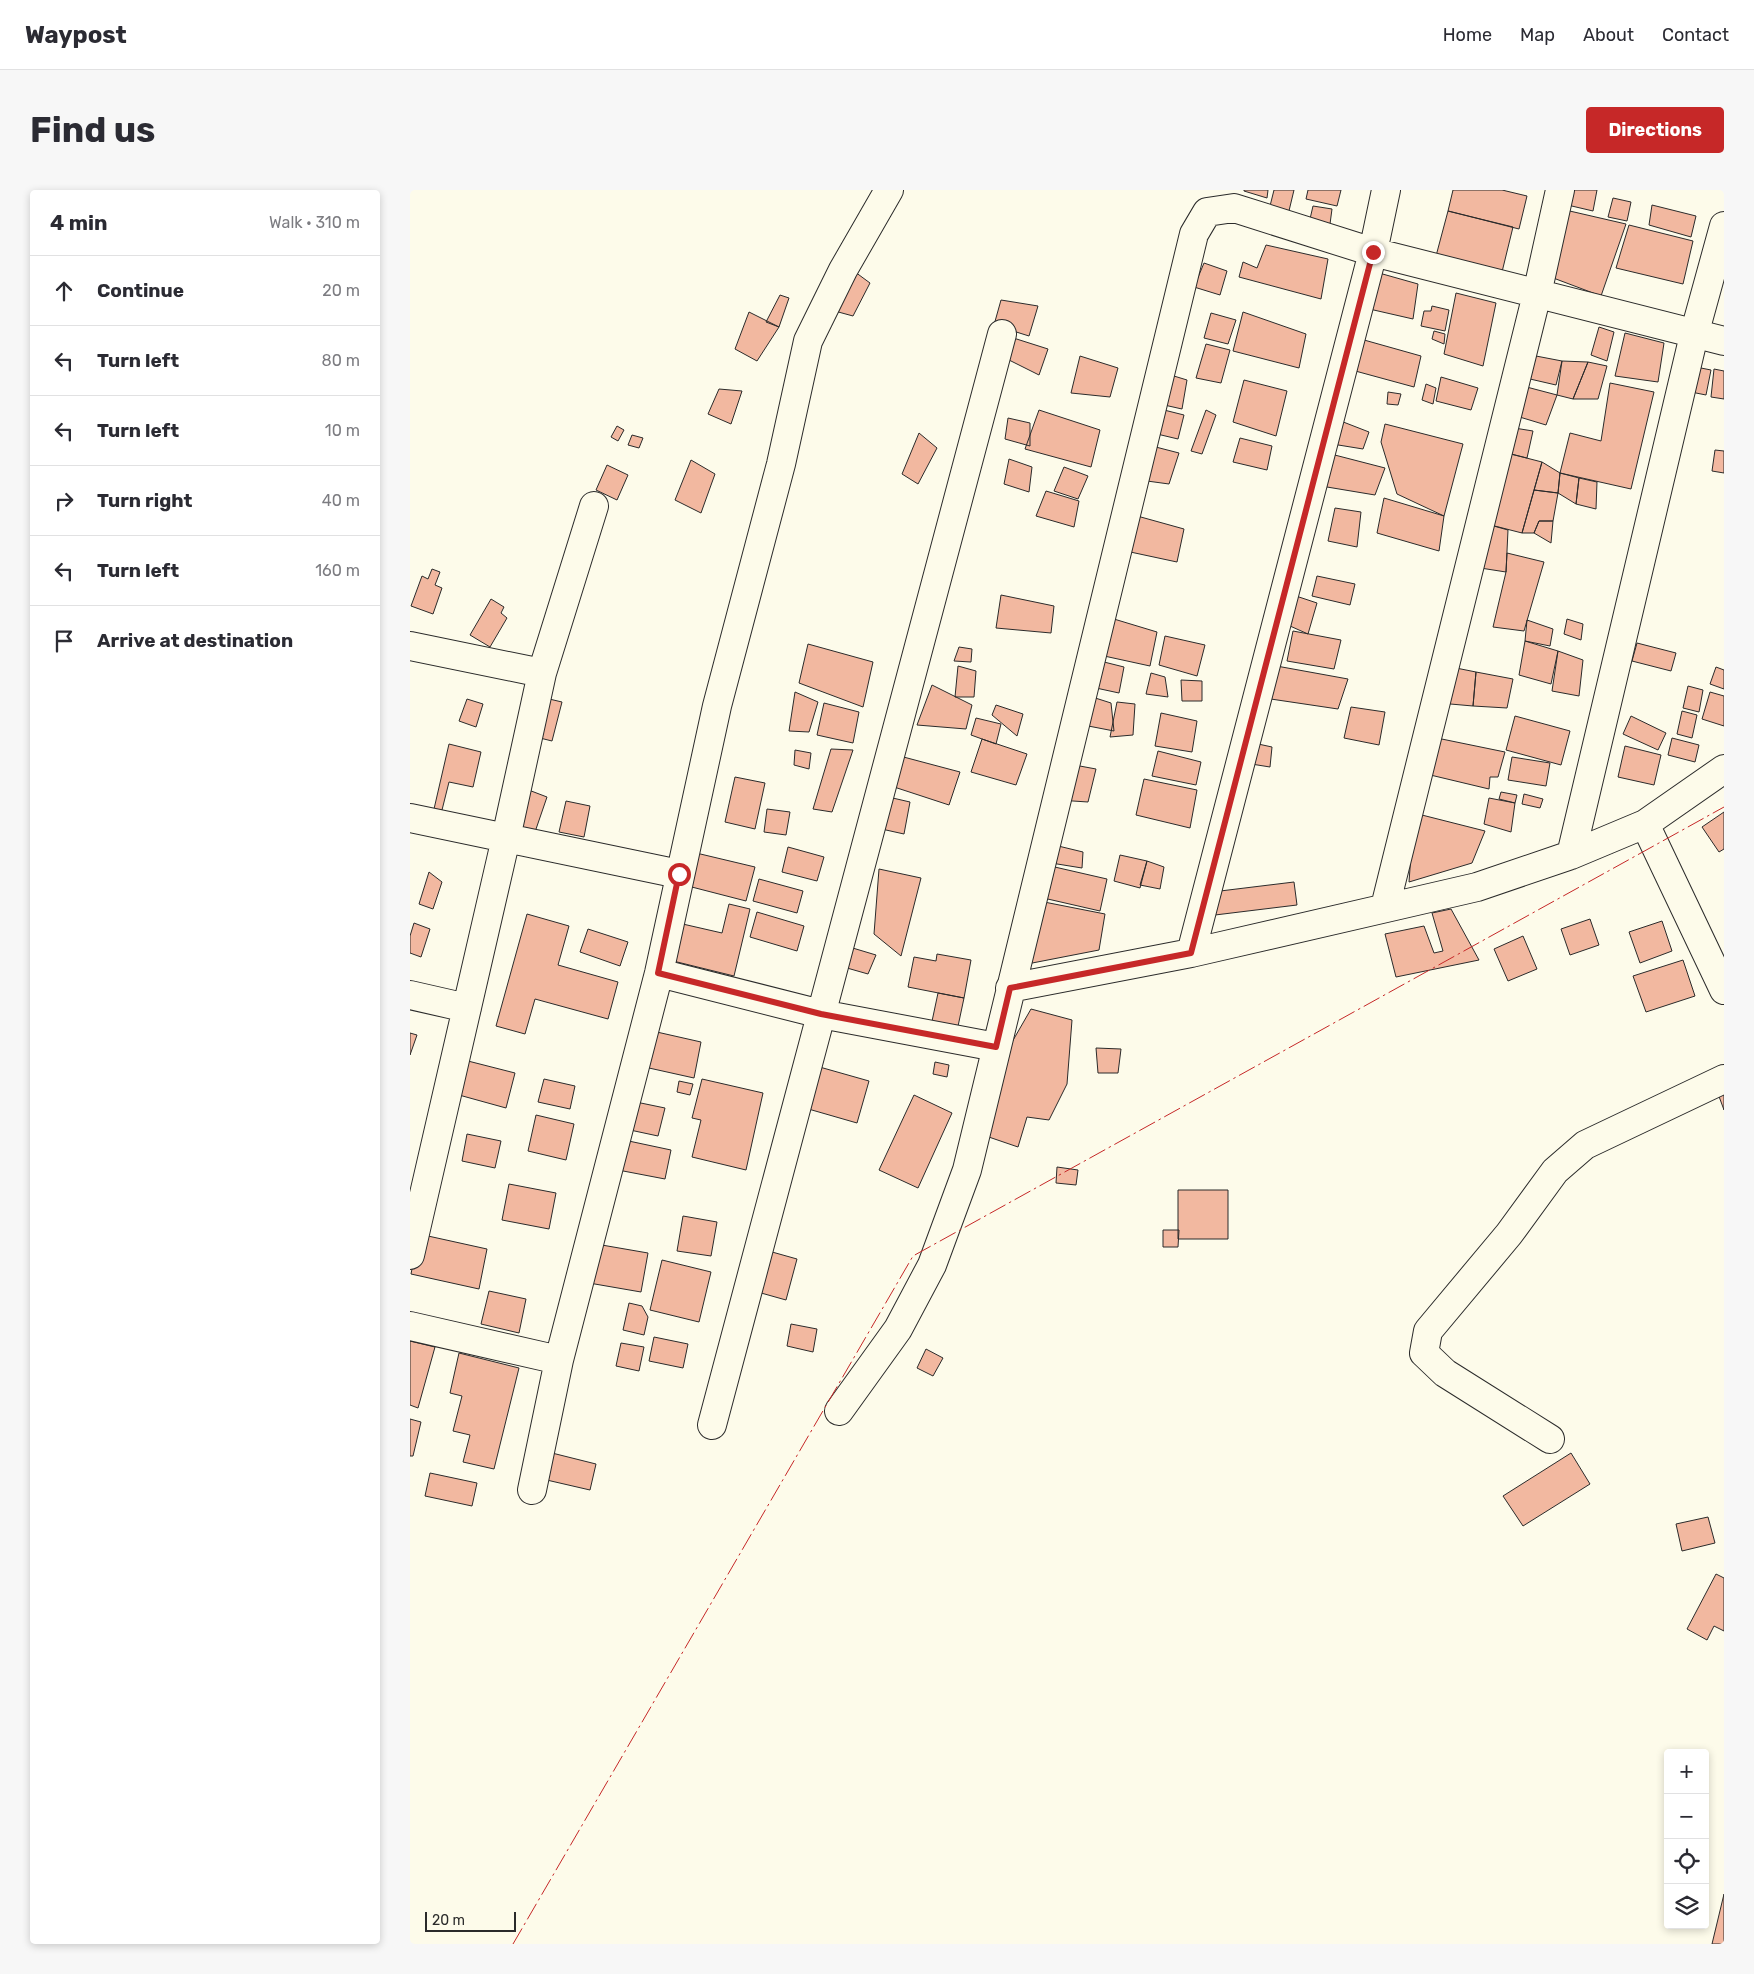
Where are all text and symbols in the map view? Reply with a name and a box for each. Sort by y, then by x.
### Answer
text: Waypost [25,21,127,49]
text: Home [1443,24,1492,46]
text: Map [1520,24,1555,46]
text: About [1583,24,1634,46]
text: Contact [1662,24,1729,46]
button: Directions [1586,107,1724,153]
text: Find us [30,109,155,151]
text: 4 min [50,210,108,235]
text: Walk · 310 m [269,213,360,232]
route end [1362,241,1385,264]
icon: ahead [50,277,78,305]
text: Continue [97,279,184,302]
text: 20 m [322,281,360,300]
icon: left [50,347,78,375]
text: Turn left [97,349,179,372]
text: 80 m [322,351,360,370]
icon: left [50,417,78,445]
text: Turn left [97,419,179,442]
text: 10 m [325,421,360,440]
icon: right [50,487,78,515]
text: Turn right [97,489,192,512]
text: 40 m [322,491,360,510]
icon: left [50,557,78,585]
text: Turn left [97,559,179,582]
text: 160 m [315,561,360,580]
icon: arrive [50,627,78,655]
text: Arrive at destination [97,629,293,652]
route start [668,863,691,886]
map controls [1664,1749,1709,1929]
button: + [1664,1749,1709,1794]
button: − [1664,1794,1709,1839]
button: locate [1664,1839,1709,1884]
button: layers [1664,1884,1709,1929]
scale bar [425,1909,516,1932]
text: 20 m [432,1912,465,1929]

